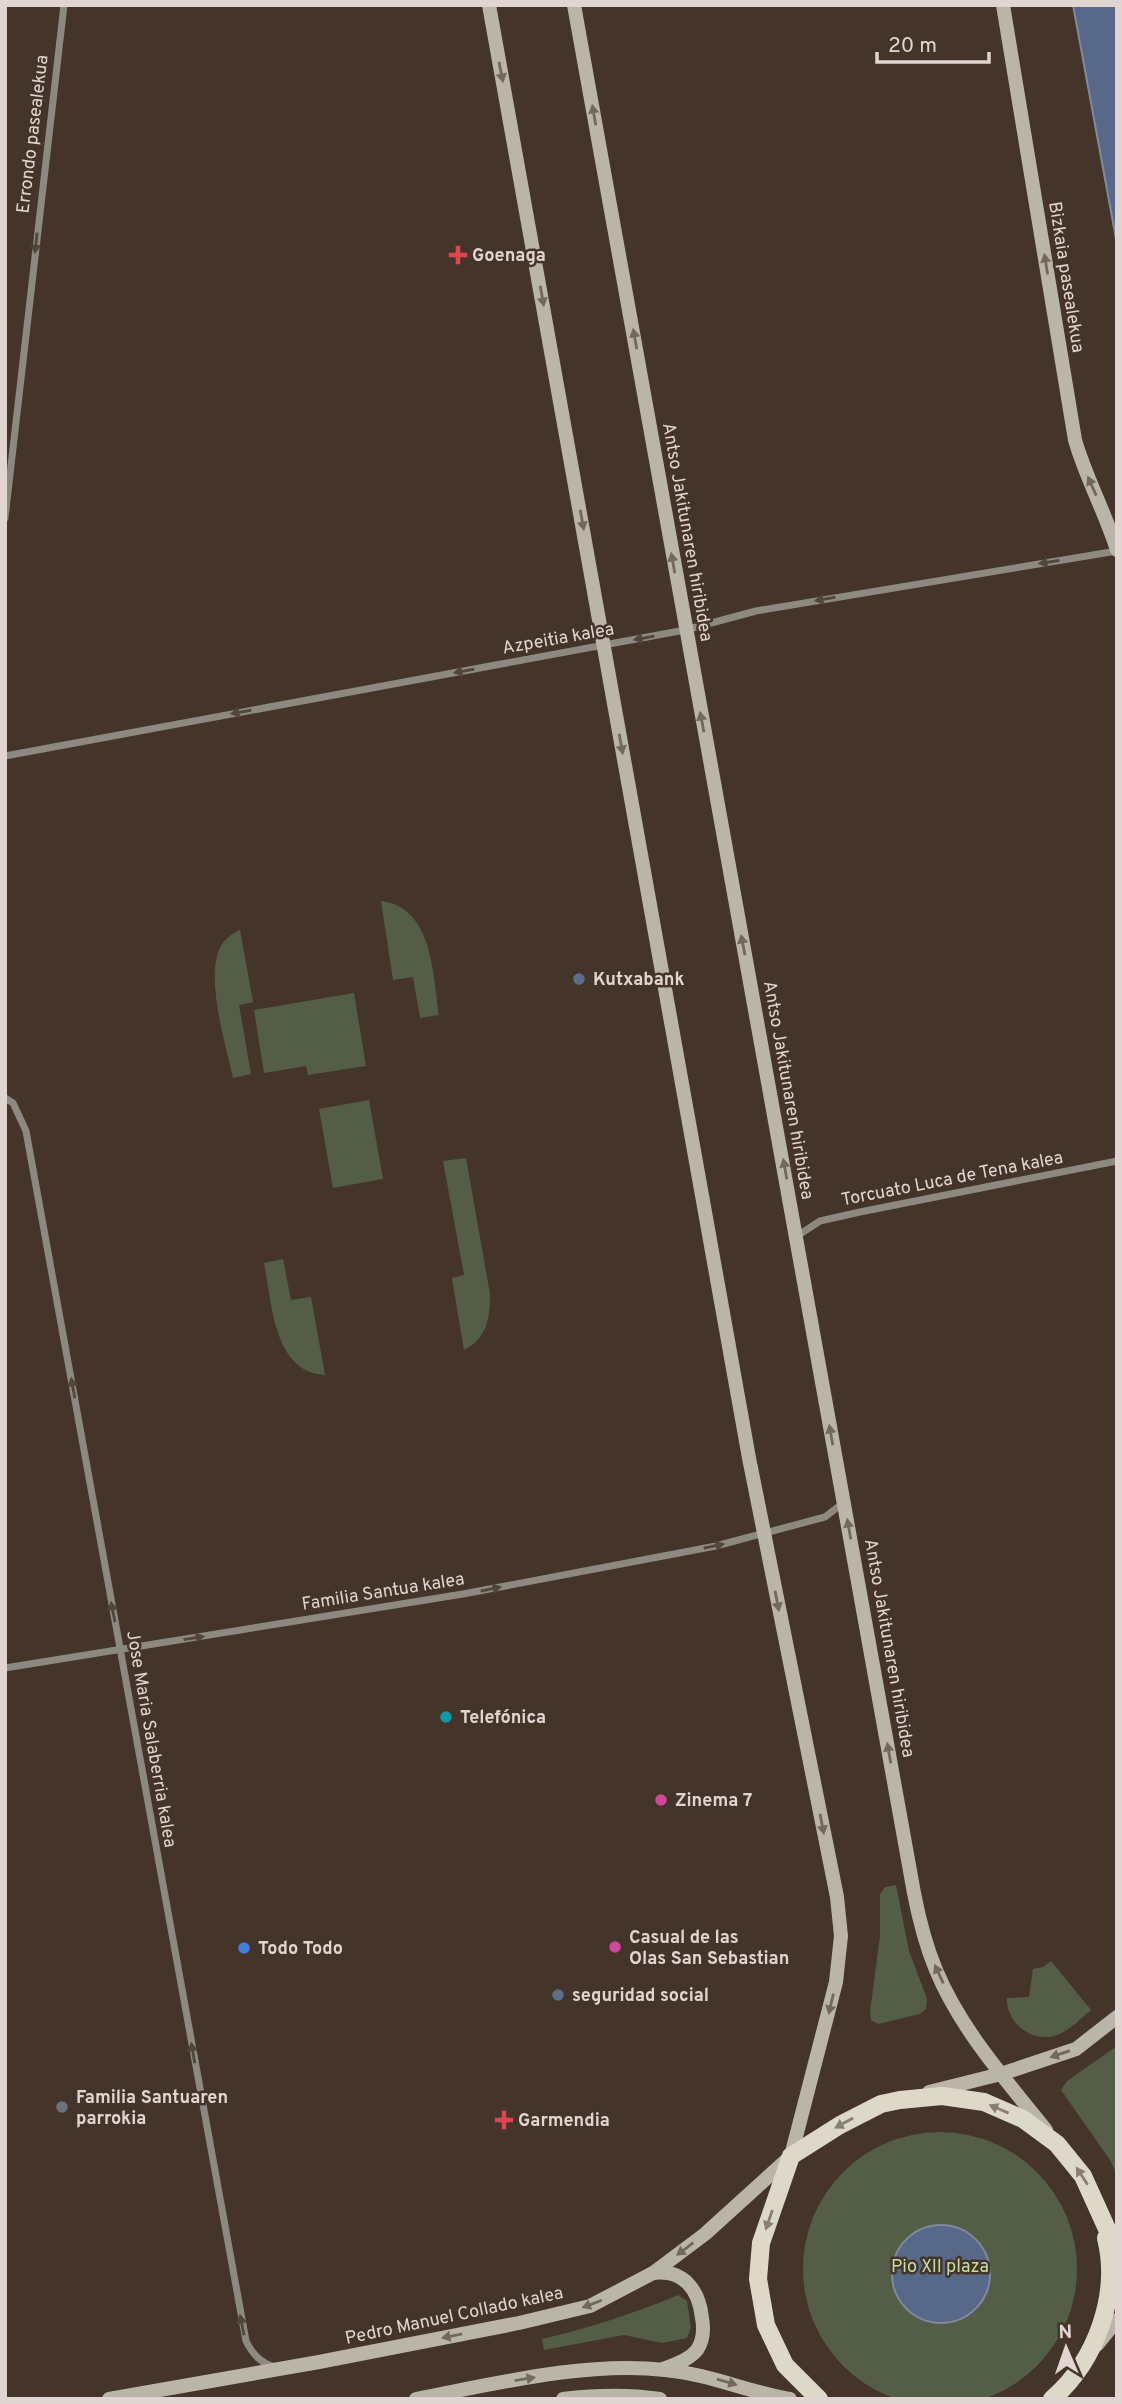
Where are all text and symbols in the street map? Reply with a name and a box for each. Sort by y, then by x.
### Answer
scale bar [877,21,989,65]
text: 20 m [888,33,937,60]
street label: Errondo pasealekua [12,54,55,215]
one-way arrow [496,61,507,83]
one-way arrow [589,104,600,126]
street label: Bizkaia pasealekua [1042,200,1089,355]
one-way arrow [30,233,41,255]
place label: Goenaga [472,245,546,268]
marker: Goenaga [450,247,466,263]
one-way arrow [1040,253,1051,275]
one-way arrow [537,285,548,307]
one-way arrow [629,328,640,350]
street label: Antso Jakitunaren hiribidea [656,421,717,644]
one-way arrow [1086,476,1098,496]
one-way arrow [577,509,588,531]
one-way arrow [667,552,678,574]
one-way arrow [1038,556,1060,567]
one-way arrow [814,594,836,605]
street label: Azpeitia kalea [501,618,616,661]
one-way arrow [633,633,655,644]
one-way arrow [453,666,475,677]
one-way arrow [229,707,251,718]
one-way arrow [696,711,707,733]
one-way arrow [616,733,627,755]
one-way arrow [738,934,749,956]
place label: Kutxabank [593,969,685,992]
marker: Kutxabank [571,971,587,987]
street label: Antso Jakitunaren hiribidea [757,979,818,1202]
street label: Torcuato Luca de Tena kalea [839,1147,1065,1212]
one-way arrow [779,1158,790,1180]
one-way arrow [67,1377,78,1399]
one-way arrow [825,1424,836,1446]
one-way arrow [843,1518,854,1540]
street label: Antso Jakitunaren hiribidea [858,1537,919,1760]
one-way arrow [703,1540,725,1551]
street label: Familia Santua kalea [300,1568,466,1617]
one-way arrow [480,1583,502,1594]
one-way arrow [772,1590,783,1612]
one-way arrow [108,1601,119,1623]
street label: Jose Maria Salaberria kalea [120,1629,181,1850]
one-way arrow [183,1632,205,1643]
place label: Telefónica [460,1707,546,1730]
marker: Telefónica [438,1709,454,1725]
one-way arrow [884,1742,895,1764]
place label: Zinema 7 [675,1790,752,1813]
marker: Zinema 7 [653,1792,669,1808]
one-way arrow [816,1813,827,1835]
place label: Casual de las Olas San Sebastian [629,1927,789,1971]
place label: Todo Todo [258,1938,343,1961]
marker: Casual de las Olas San Sebastian [607,1939,623,1955]
marker: Todo Todo [236,1940,252,1956]
one-way arrow [933,1964,945,1984]
place label: seguridad social [572,1985,709,2008]
marker: seguridad social [550,1987,566,2003]
one-way arrow [825,1993,836,2015]
one-way arrow [187,2042,198,2064]
one-way arrow [1050,2049,1071,2060]
place label: Familia Santuaren parrokia [76,2087,228,2131]
marker: Familia Santuaren parrokia [54,2099,70,2115]
one-way arrow [989,2103,1009,2115]
place label: Garmendia [518,2110,610,2133]
marker: Garmendia [496,2112,512,2128]
one-way arrow [834,2118,854,2129]
one-way arrow [1075,2167,1088,2186]
one-way arrow [763,2210,774,2231]
one-way arrow [676,2242,694,2256]
park label: Pio XII plaza [891,2256,989,2279]
street label: Pedro Manuel Collado kalea [343,2282,566,2351]
one-way arrow [581,2299,602,2310]
north arrow [1031,2313,1101,2383]
one-way arrow [237,2314,248,2336]
text: N [1058,2321,1073,2345]
one-way arrow [441,2331,463,2342]
one-way arrow [514,2373,536,2384]
one-way arrow [717,2378,738,2388]

